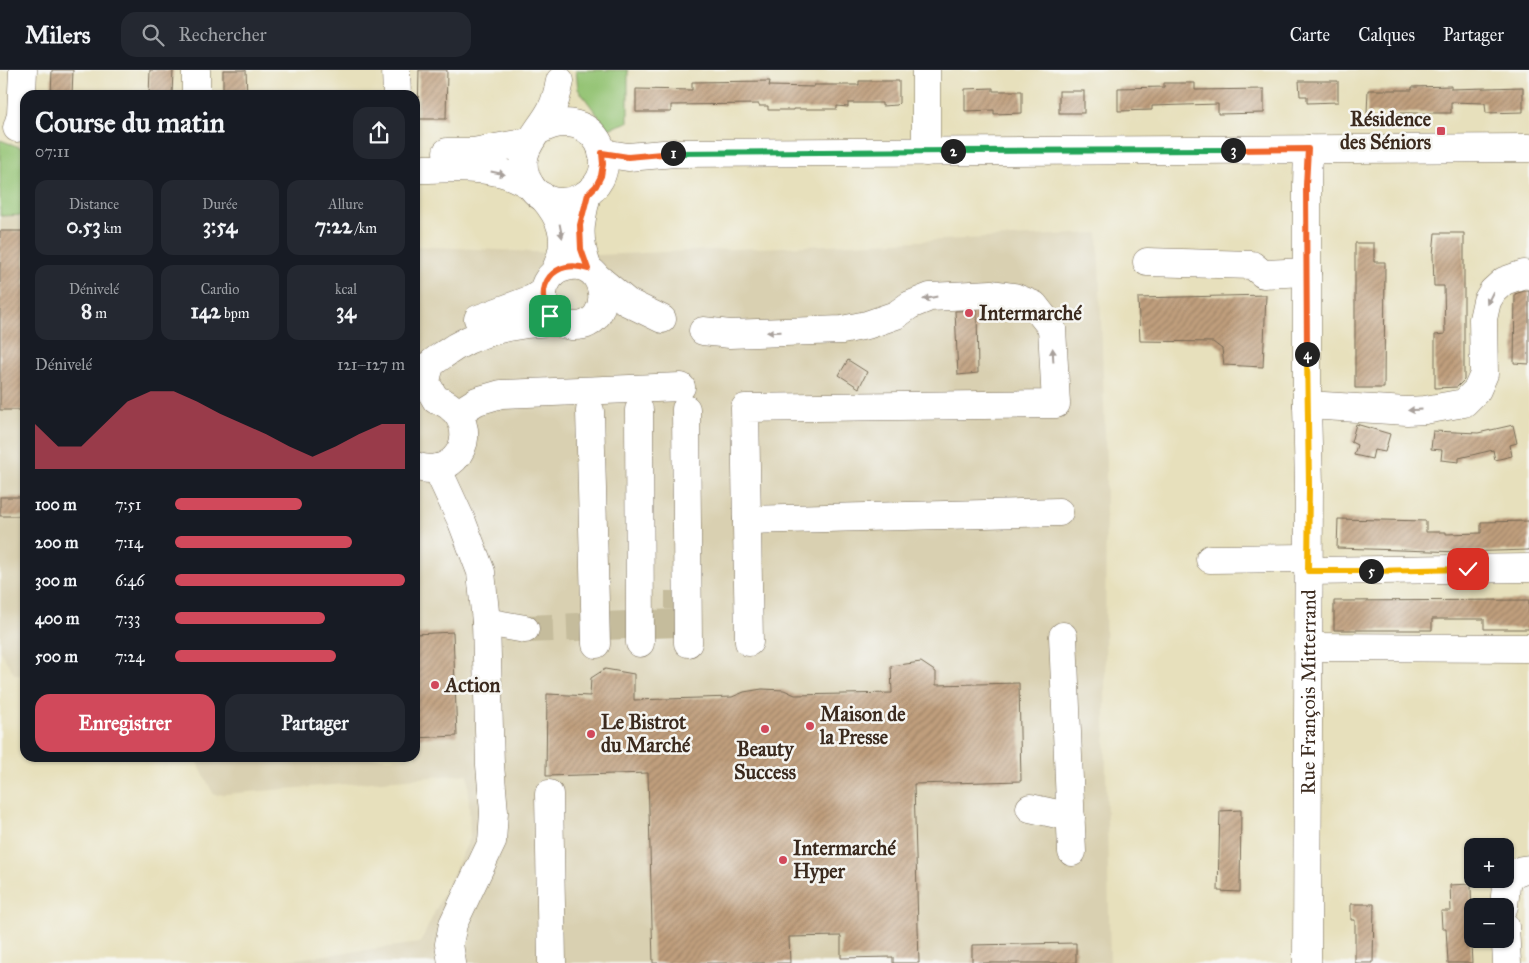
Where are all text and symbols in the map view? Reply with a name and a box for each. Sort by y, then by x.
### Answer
search box [121,12,471,57]
text: Milers [25,20,91,50]
icon: search [139,21,167,49]
text: Rechercher [179,23,267,46]
text: Carte [1290,24,1330,46]
text: Calques [1358,24,1415,46]
text: Partager [1443,24,1504,46]
text: Course du matin [35,105,225,140]
button: share [353,107,405,159]
place label: Résidence des Séniors [1340,107,1432,154]
marker: Résidence des Séniors [1435,125,1447,137]
pin: 2 [940,138,966,164]
pin: 3 [1220,138,1246,162]
pin: 1 [660,140,686,166]
text: 07:11 [35,142,70,161]
text: 3 [1231,142,1236,159]
text: 2 [950,143,957,160]
text: 1 [671,145,676,162]
one-way arrow [491,169,507,177]
text: Distance [69,196,119,213]
text: Durée [202,196,238,213]
text: Allure [328,196,364,213]
text: 0.53 [66,213,101,239]
text: 3:54 [203,213,237,239]
text: 7:22 [315,213,352,239]
text: km [101,220,122,237]
text: /km [352,220,377,237]
one-way arrow [557,224,565,239]
text: Dénivelé [69,281,119,298]
text: Cardio [201,281,239,298]
text: kcal [335,281,357,298]
one-way arrow [1486,291,1494,305]
one-way arrow [922,294,938,302]
pin [529,295,571,337]
text: 8 [81,298,92,324]
text: 142 [191,298,221,324]
text: 34 [336,298,356,324]
place label: Intermarché [979,301,1082,325]
icon: arrive [536,302,564,330]
text: m [92,305,107,322]
text: bpm [221,305,249,322]
marker: Intermarché [963,307,975,319]
one-way arrow [766,328,782,336]
pin: 4 [1294,342,1320,366]
text: 4 [1304,346,1311,363]
one-way arrow [1049,347,1057,363]
text: Dénivelé [35,355,92,374]
text: 121–127 m [337,355,405,374]
one-way arrow [1407,407,1423,415]
text: 100 m [35,495,77,514]
text: 7:51 [115,495,141,514]
text: 200 m [35,533,78,552]
text: 7:14 [115,533,143,552]
pin [1447,548,1489,590]
icon: check [1454,555,1482,583]
pin: 5 [1358,558,1384,584]
text: 5 [1368,563,1375,580]
text: 300 m [35,571,77,590]
text: 6:46 [115,571,144,590]
street label: Rue François Mitterrand [1296,589,1321,795]
text: 400 m [35,609,79,628]
text: 7:33 [115,609,140,628]
text: 500 m [35,647,78,666]
text: 7:24 [115,647,144,666]
place label: Action [443,673,501,697]
marker: Action [429,679,441,691]
button: Enregistrer [35,694,215,752]
button: Partager [225,694,405,752]
place label: Maison de la Presse [819,702,906,749]
place label: Le Bistrot du Marché [601,710,691,757]
marker: Maison de la Presse [804,720,816,732]
marker: Beauty Success [759,723,771,735]
marker: Le Bistrot du Marché [585,728,597,740]
place label: Beauty Success [734,737,797,784]
place label: Intermarché Hyper [793,836,896,884]
map controls [1464,838,1514,948]
button: + [1464,838,1514,888]
marker: Intermarché Hyper [777,854,789,866]
button: − [1464,898,1514,948]

